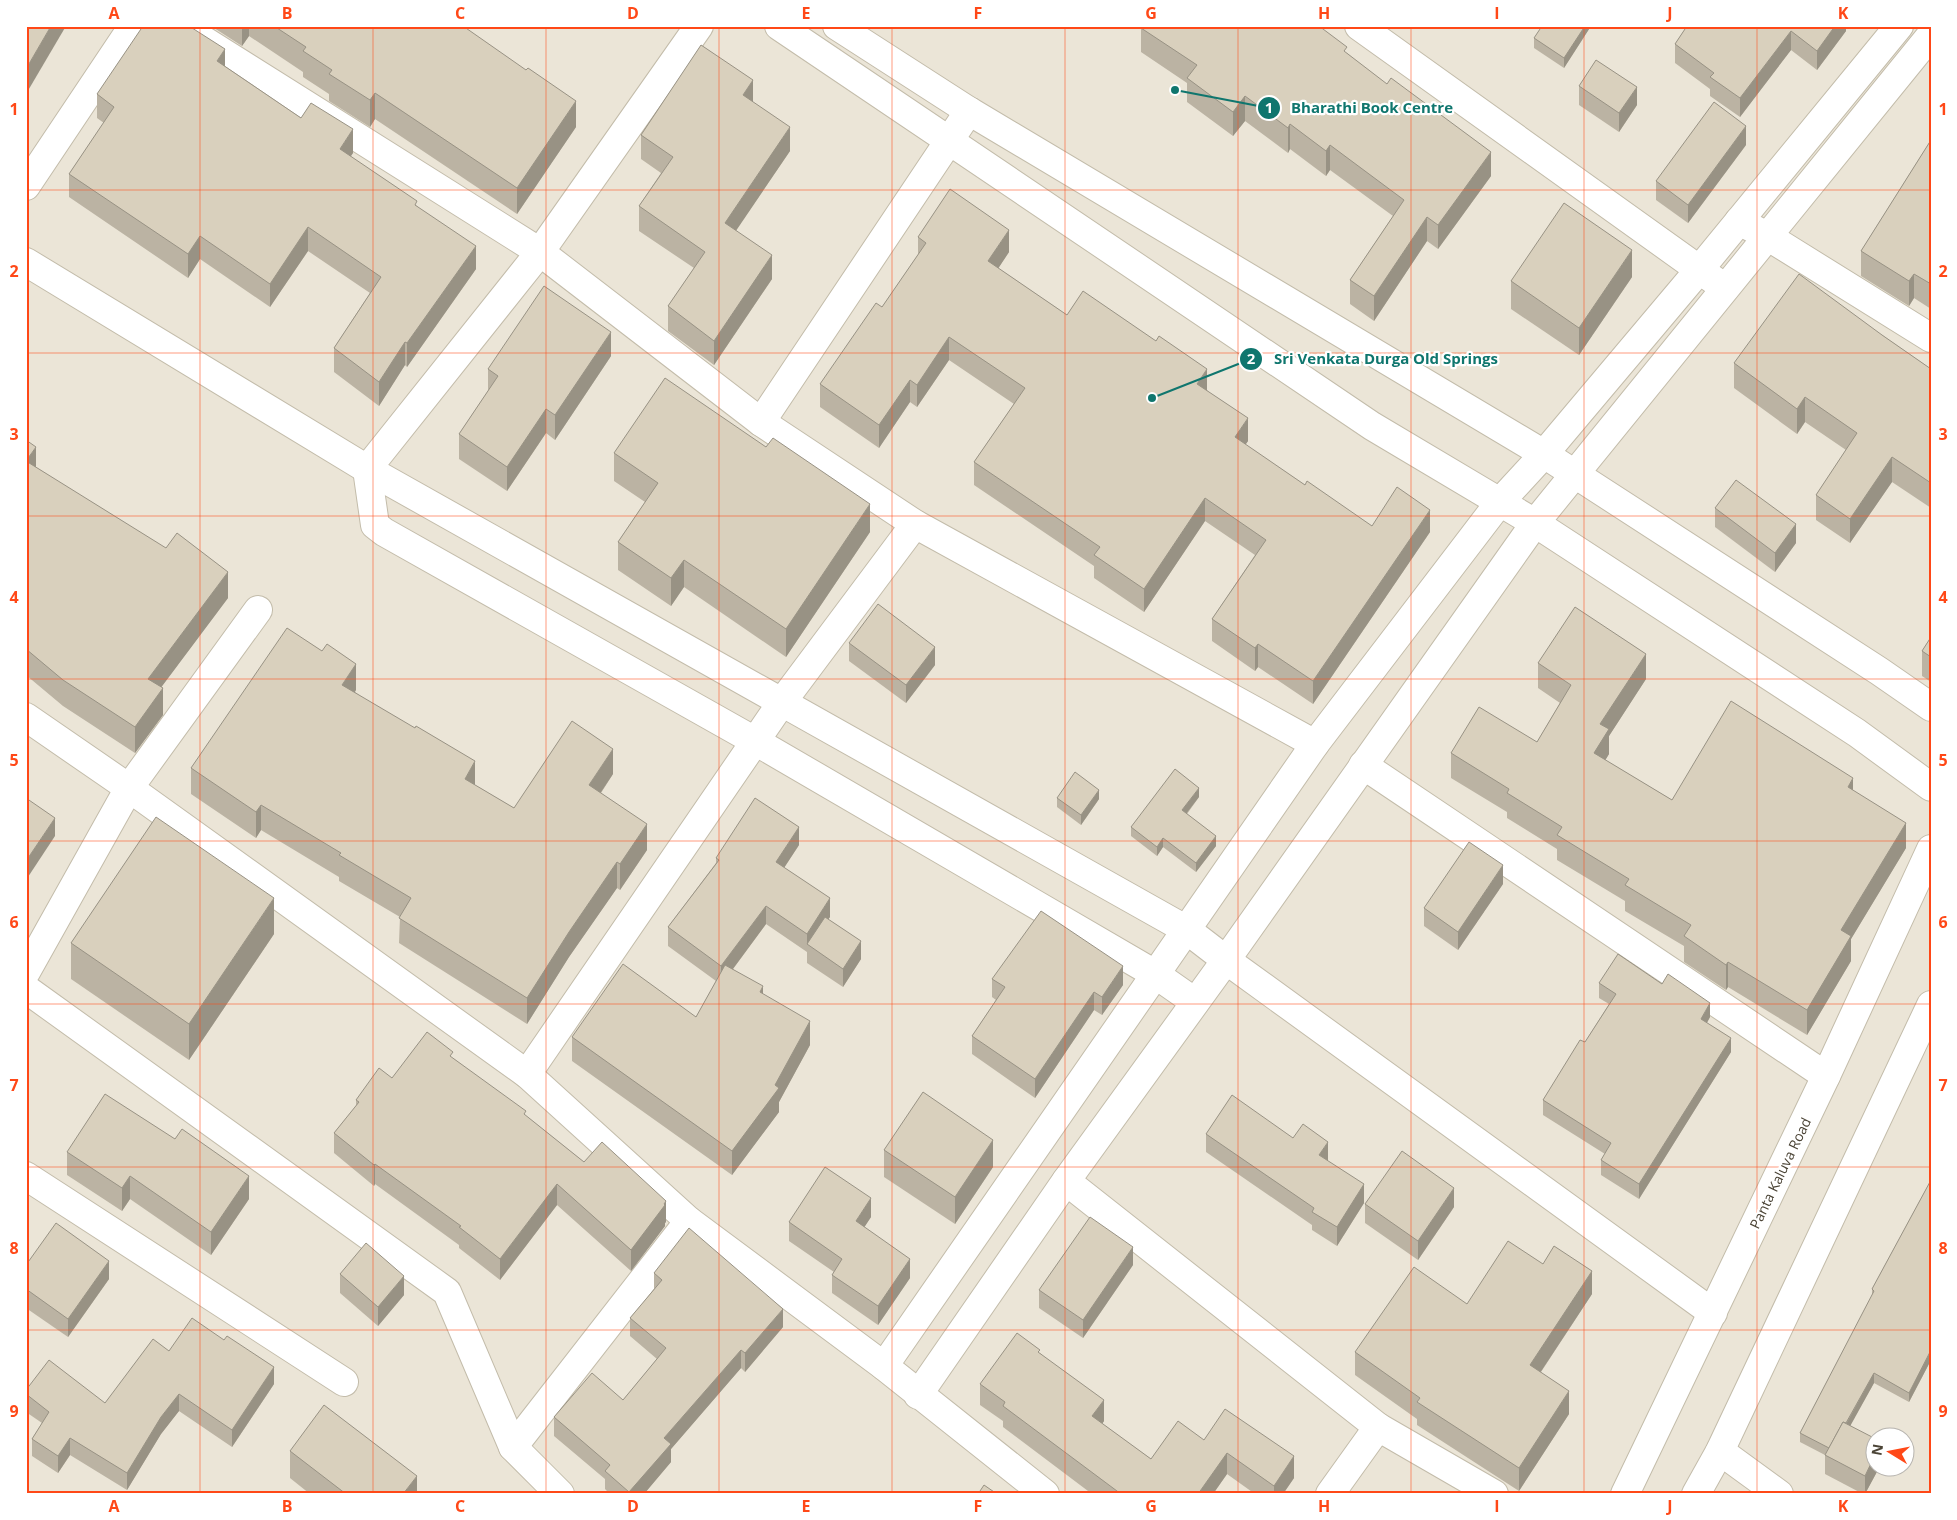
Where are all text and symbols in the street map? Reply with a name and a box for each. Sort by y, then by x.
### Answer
text: A [108,2,120,24]
text: B [282,2,292,24]
text: C [455,2,465,24]
text: D [627,2,639,24]
text: E [802,2,811,24]
text: F [974,2,982,24]
text: G [1145,2,1157,24]
text: H [1318,2,1330,24]
text: I [1494,2,1500,24]
text: J [1665,2,1673,24]
text: K [1838,2,1849,24]
callout: Bharathi Book Centre [1256,93,1463,123]
text: 1 [1265,97,1273,117]
text: Bharathi Book Centre [1291,97,1453,117]
text: 1 [9,98,19,120]
text: 1 [1938,98,1948,120]
text: 2 [9,260,19,282]
text: 2 [1938,260,1948,282]
callout: Sri Venkata Durga Old Springs [1239,344,1508,374]
text: 2 [1247,348,1256,368]
text: Sri Venkata Durga Old Springs [1274,348,1498,368]
text: 3 [9,423,19,445]
text: 3 [1938,423,1948,445]
text: 4 [9,586,19,608]
text: 4 [1938,586,1948,608]
text: 5 [9,749,19,771]
text: 5 [1938,749,1948,771]
text: 6 [9,911,19,933]
text: 6 [1938,911,1948,933]
text: 7 [9,1074,19,1096]
text: 7 [1938,1074,1948,1096]
street label: Panta Kaluva Road [1745,1114,1815,1232]
text: 8 [9,1237,19,1259]
text: 8 [1938,1237,1948,1259]
text: 9 [9,1400,19,1422]
text: 9 [1938,1400,1948,1422]
north arrow [1864,1428,1914,1478]
text: N [1866,1442,1887,1457]
text: A [108,1495,120,1517]
text: B [282,1495,292,1517]
text: C [455,1495,465,1517]
text: D [627,1495,639,1517]
text: E [802,1495,811,1517]
text: F [974,1495,982,1517]
text: G [1145,1495,1157,1517]
text: H [1318,1495,1330,1517]
text: I [1494,1495,1500,1517]
text: J [1665,1495,1673,1517]
text: K [1838,1495,1849,1517]

